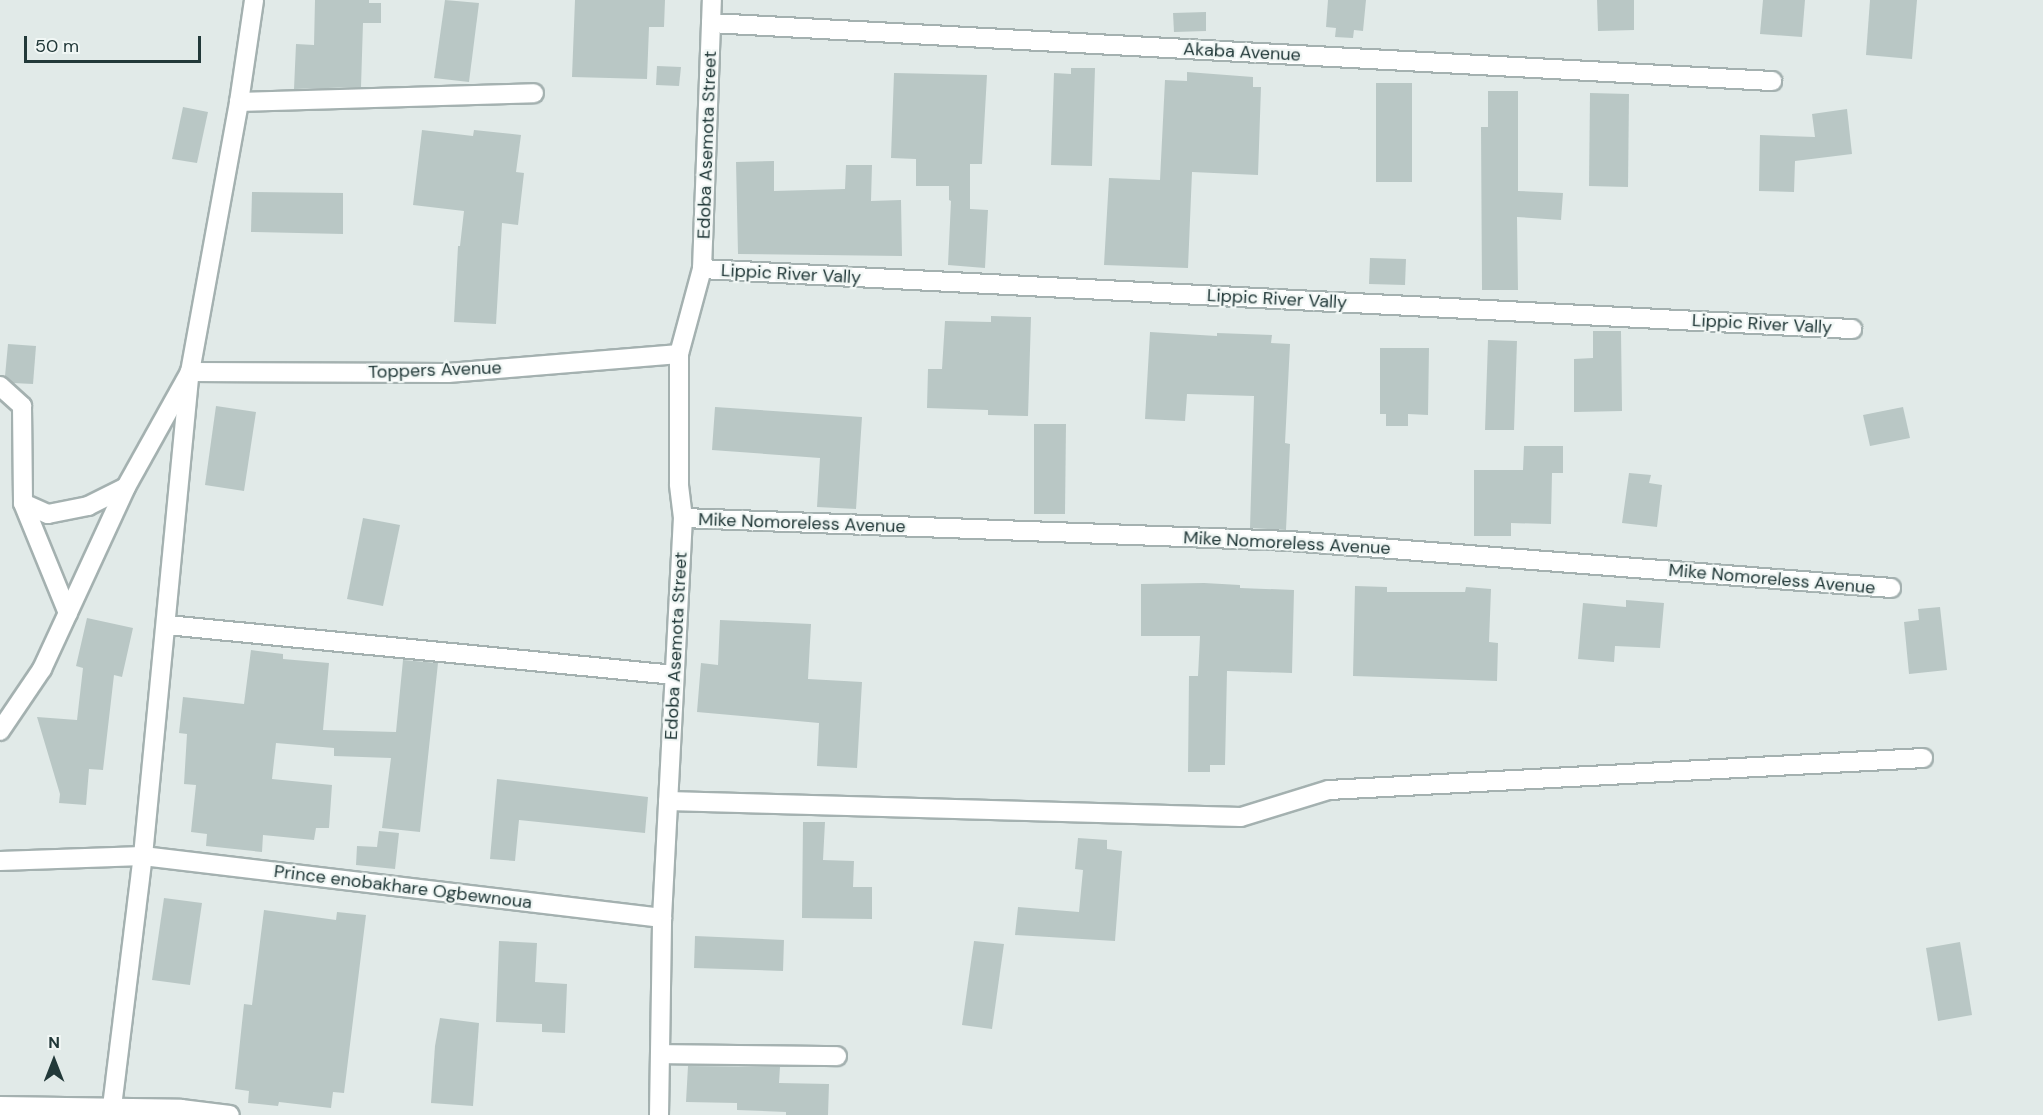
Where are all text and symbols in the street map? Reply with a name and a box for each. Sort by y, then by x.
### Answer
scale bar [27,24,204,62]
text: 50 m [35,34,79,58]
street label: Akaba Avenue [1183,38,1301,66]
street label: Edoba Asemota Street [693,51,721,239]
street label: Lippic River Vally [720,260,862,288]
street label: Lippic River Vally [1206,285,1348,313]
street label: Lippic River Vally [1691,310,1833,338]
street label: Toppers Avenue [368,357,502,383]
street label: Mike Nomoreless Avenue [698,509,906,537]
street label: Mike Nomoreless Avenue [1183,527,1391,559]
street label: Edoba Asemota Street [660,551,692,741]
street label: Mike Nomoreless Avenue [1668,559,1876,599]
street label: Prince enobakhare Ogbewnoua [273,860,533,914]
north arrow [24,1031,84,1091]
text: N [48,1032,60,1053]

